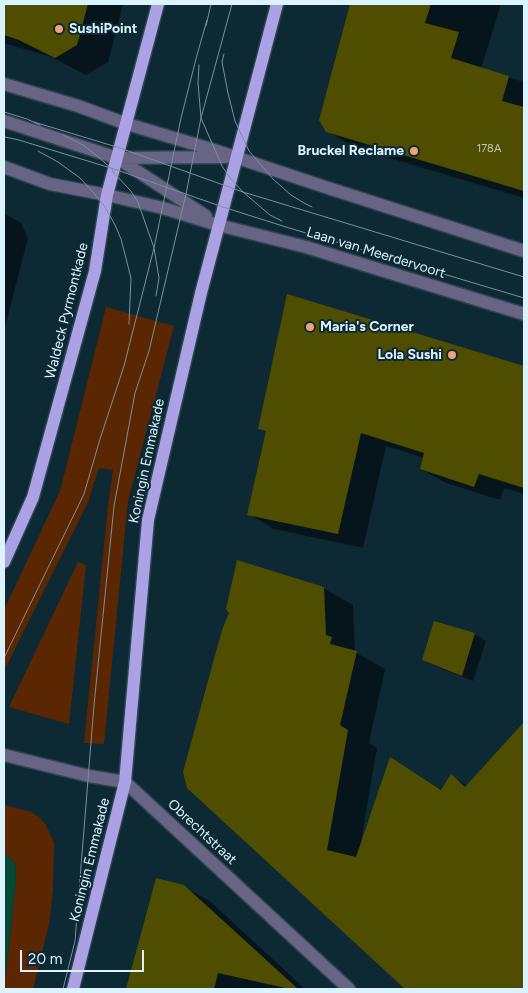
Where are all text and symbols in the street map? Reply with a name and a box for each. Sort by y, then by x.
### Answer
place label: SushiPoint [69,21,137,37]
marker: SushiPoint [53,23,65,35]
house number: 178A [477,142,501,156]
place label: Bruckel Reclame [298,143,404,159]
marker: Bruckel Reclame [408,145,420,157]
street label: Laan van Meerdervoort [305,224,447,282]
street label: Waldeck Pyrmontkade [42,241,92,381]
place label: Maria's Corner [320,319,414,335]
marker: Maria's Corner [304,321,316,333]
place label: Lola Sushi [377,347,442,363]
marker: Lola Sushi [446,349,458,361]
street label: Koningin Emmakade [126,397,168,525]
street label: Koningin Emmakade [66,796,114,924]
street label: Obrechtstraat [164,796,240,868]
scale bar [22,940,146,972]
text: 20 m [28,950,62,968]

